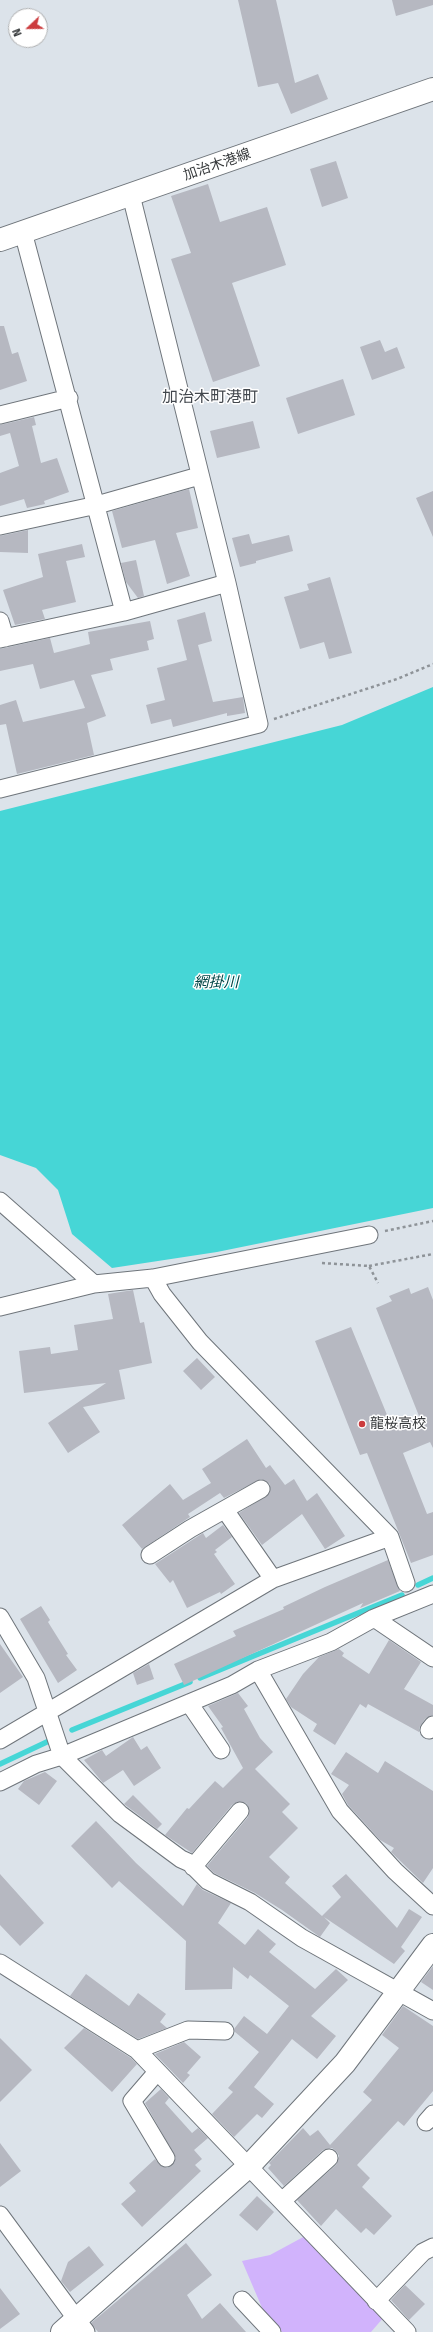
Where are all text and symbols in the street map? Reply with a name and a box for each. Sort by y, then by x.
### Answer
north arrow [8,8,48,48]
text: N [10,26,25,38]
street label: 加治木港線 [181,146,253,184]
district label: 加治木町港町 [162,388,258,408]
water label: 網掛川 [194,974,238,992]
place label: 龍桜高校 [370,1416,426,1432]
marker: 龍桜高校 [357,1419,367,1429]

